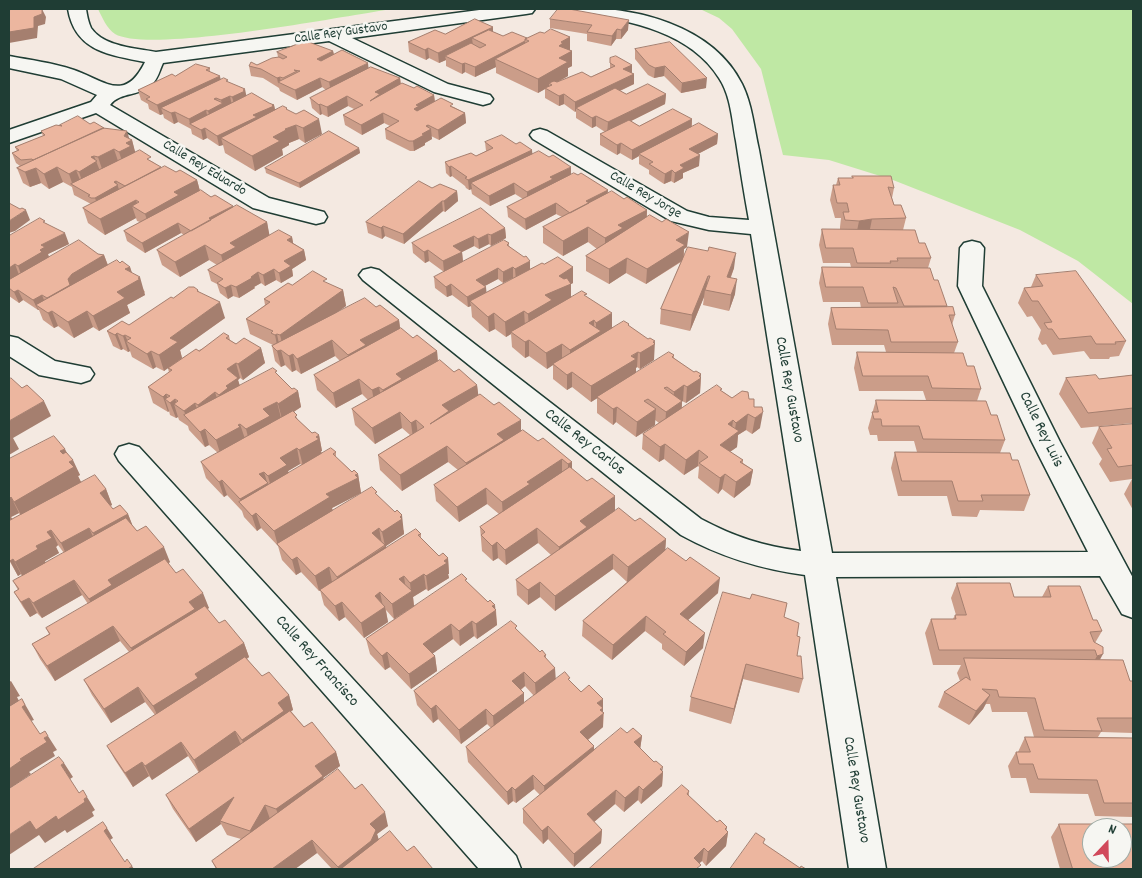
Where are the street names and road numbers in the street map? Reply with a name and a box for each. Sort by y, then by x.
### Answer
street label: Calle Rey Gustavo [293,19,389,49]
street label: Calle Rey Eduardo [159,137,249,201]
street label: Calle Rey Jorge [606,169,684,223]
street label: Calle Rey Gustavo [769,335,807,445]
street label: Calle Rey Luis [1013,389,1067,471]
street label: Calle Rey Carlos [540,405,628,481]
street label: Calle Rey Francisco [270,612,362,712]
street label: Calle Rey Gustavo [837,735,873,845]

